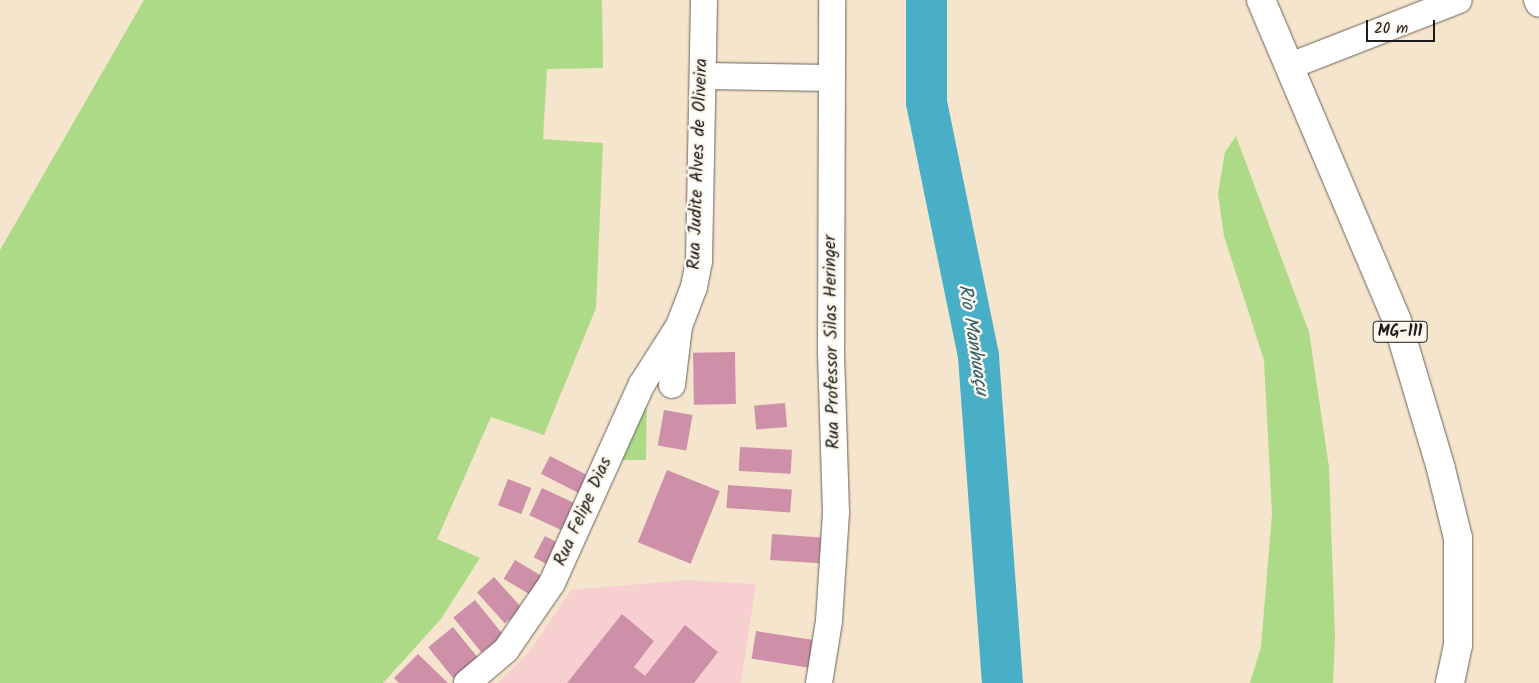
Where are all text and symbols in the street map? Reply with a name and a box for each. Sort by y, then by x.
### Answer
scale bar [1369,10,1438,42]
text: 20 m [1374,17,1408,41]
street label: Rua Judite Alves de Oliveira [685,58,713,270]
street label: Rua Professor Silas Heringer [820,235,846,449]
water label: Rio Manhuaçu [952,283,992,397]
road number: MG-111 [1372,318,1428,346]
street label: Rua Felipe Dias [550,454,618,570]

